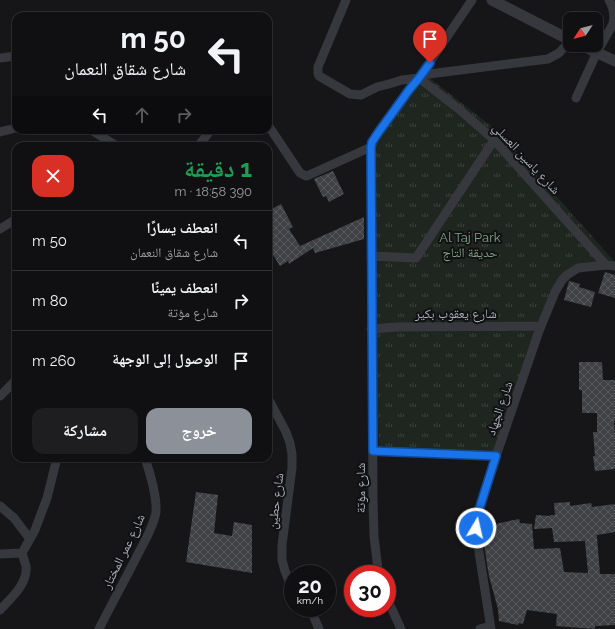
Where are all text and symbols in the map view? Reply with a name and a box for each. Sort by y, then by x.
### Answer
north arrow [563,12,603,52]
map controls [563,12,603,52]
text: 50 m [120,22,186,55]
pin [413,22,447,63]
icon: left [200,28,252,80]
icon: arrive [419,28,441,50]
text: شارع شقاق النعمان [64,58,186,79]
icon: left [89,104,111,126]
icon: ahead [131,104,153,126]
icon: right [173,104,195,126]
street label: شارع ياسين العسلي [487,120,563,199]
text: 1 دقيقة [184,154,252,183]
button: close [32,155,74,197]
text: 390 m · 18:58 [175,184,252,199]
text: انعطف يسارًا [146,219,218,237]
icon: left [230,230,252,252]
park label: Al Taj Park حديقة التاج [439,230,501,262]
text: 50 m [32,232,67,250]
text: شارع شقاق النعمان [130,245,218,260]
text: انعطف يمينًا [151,279,218,297]
icon: right [230,290,252,312]
text: 80 m [32,292,68,310]
text: شارع مؤتة [168,305,218,320]
street label: شارع يعقوب بكير [414,306,497,323]
text: الوصول إلى الوجهة [112,350,218,368]
icon: arrive [230,350,252,372]
text: 260 m [32,352,76,370]
street label: شارع الجهاد [483,379,518,438]
button: مشاركة [32,408,138,454]
button: خروج [146,408,252,454]
street label: شارع مؤتة [353,463,370,513]
street label: شارع حطين [265,472,288,530]
position arrow [455,507,497,549]
street label: شارع عمر المختار [98,511,150,593]
speed limit sign: 30 [344,565,396,617]
text: 20 [298,574,322,598]
text: km/h [297,595,323,606]

